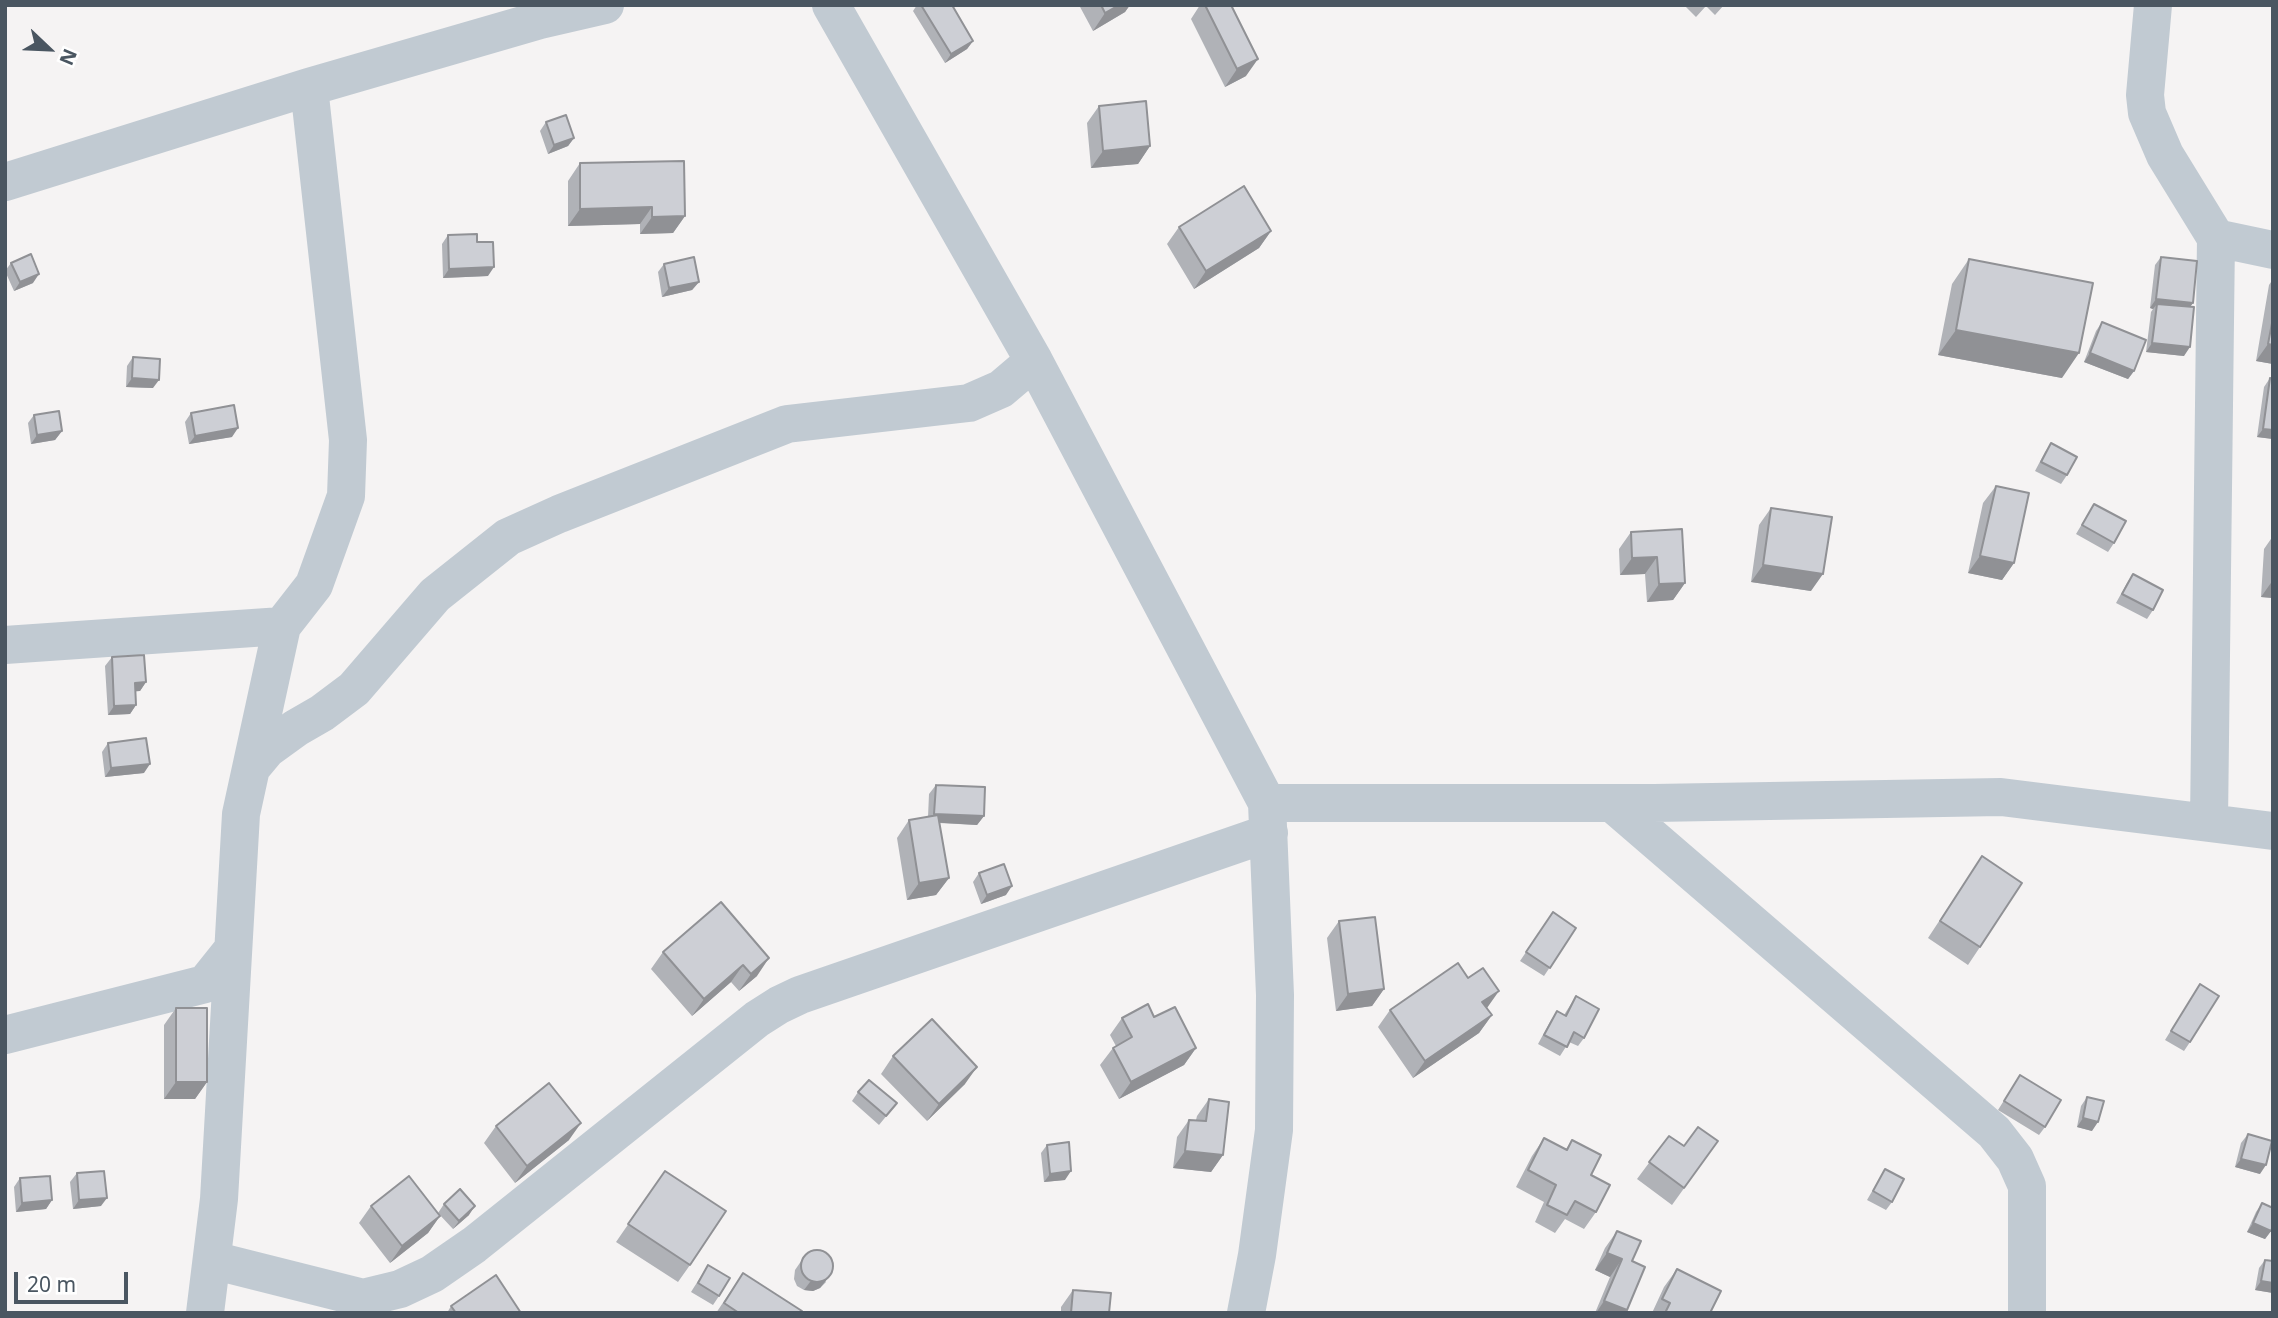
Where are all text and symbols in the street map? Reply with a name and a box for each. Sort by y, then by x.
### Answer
north arrow [14,14,84,84]
text: N [53,45,83,69]
scale bar [18,1258,131,1302]
text: 20 m [27,1270,76,1298]

